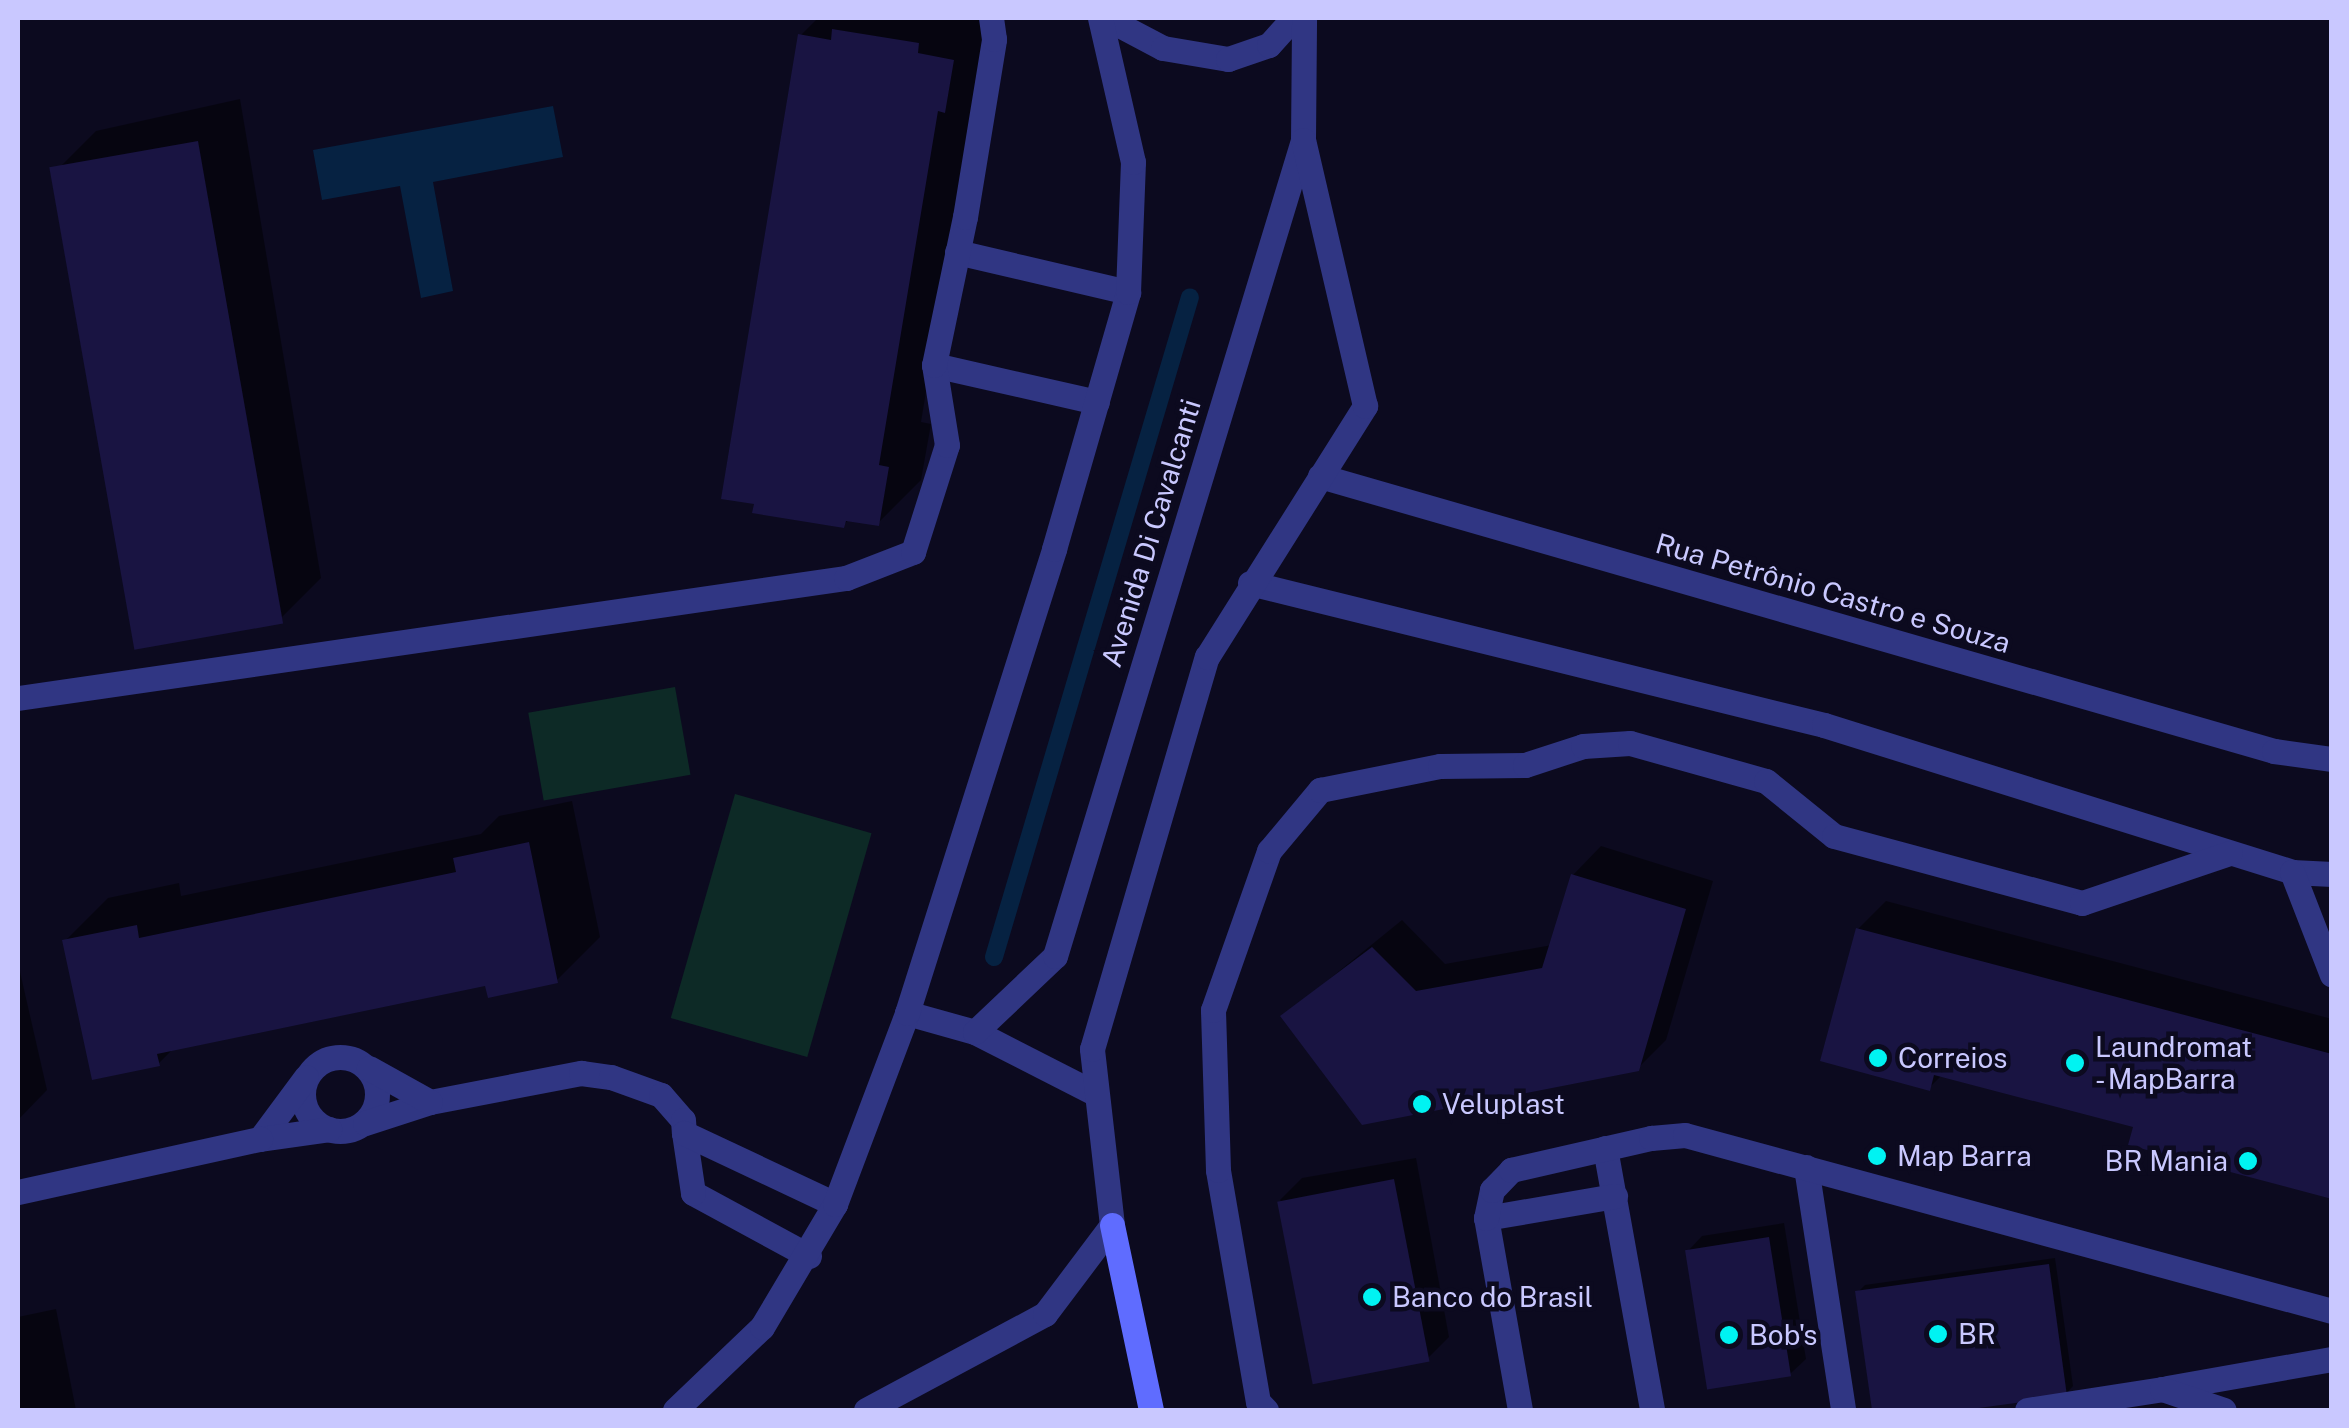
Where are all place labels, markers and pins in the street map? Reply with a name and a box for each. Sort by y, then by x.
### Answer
place label: Laundromat - MapBarra [2095,1030,2252,1096]
place label: Correios [1898,1041,2007,1075]
marker: Correios [1867,1047,1889,1069]
marker: Laundromat - MapBarra [2064,1052,2086,1074]
place label: Veluplast [1442,1087,1565,1121]
marker: Veluplast [1411,1093,1433,1115]
place label: Map Barra [1897,1139,2032,1173]
place label: BR Mania [2105,1144,2228,1178]
marker: Map Barra [1866,1145,1888,1167]
marker: BR Mania [2237,1150,2259,1172]
place label: Banco do Brasil [1392,1280,1594,1314]
marker: Banco do Brasil [1361,1286,1383,1308]
place label: BR [1958,1317,1996,1351]
place label: Bob's [1749,1318,1817,1352]
marker: BR [1927,1323,1949,1345]
marker: Bob's [1718,1324,1740,1346]

